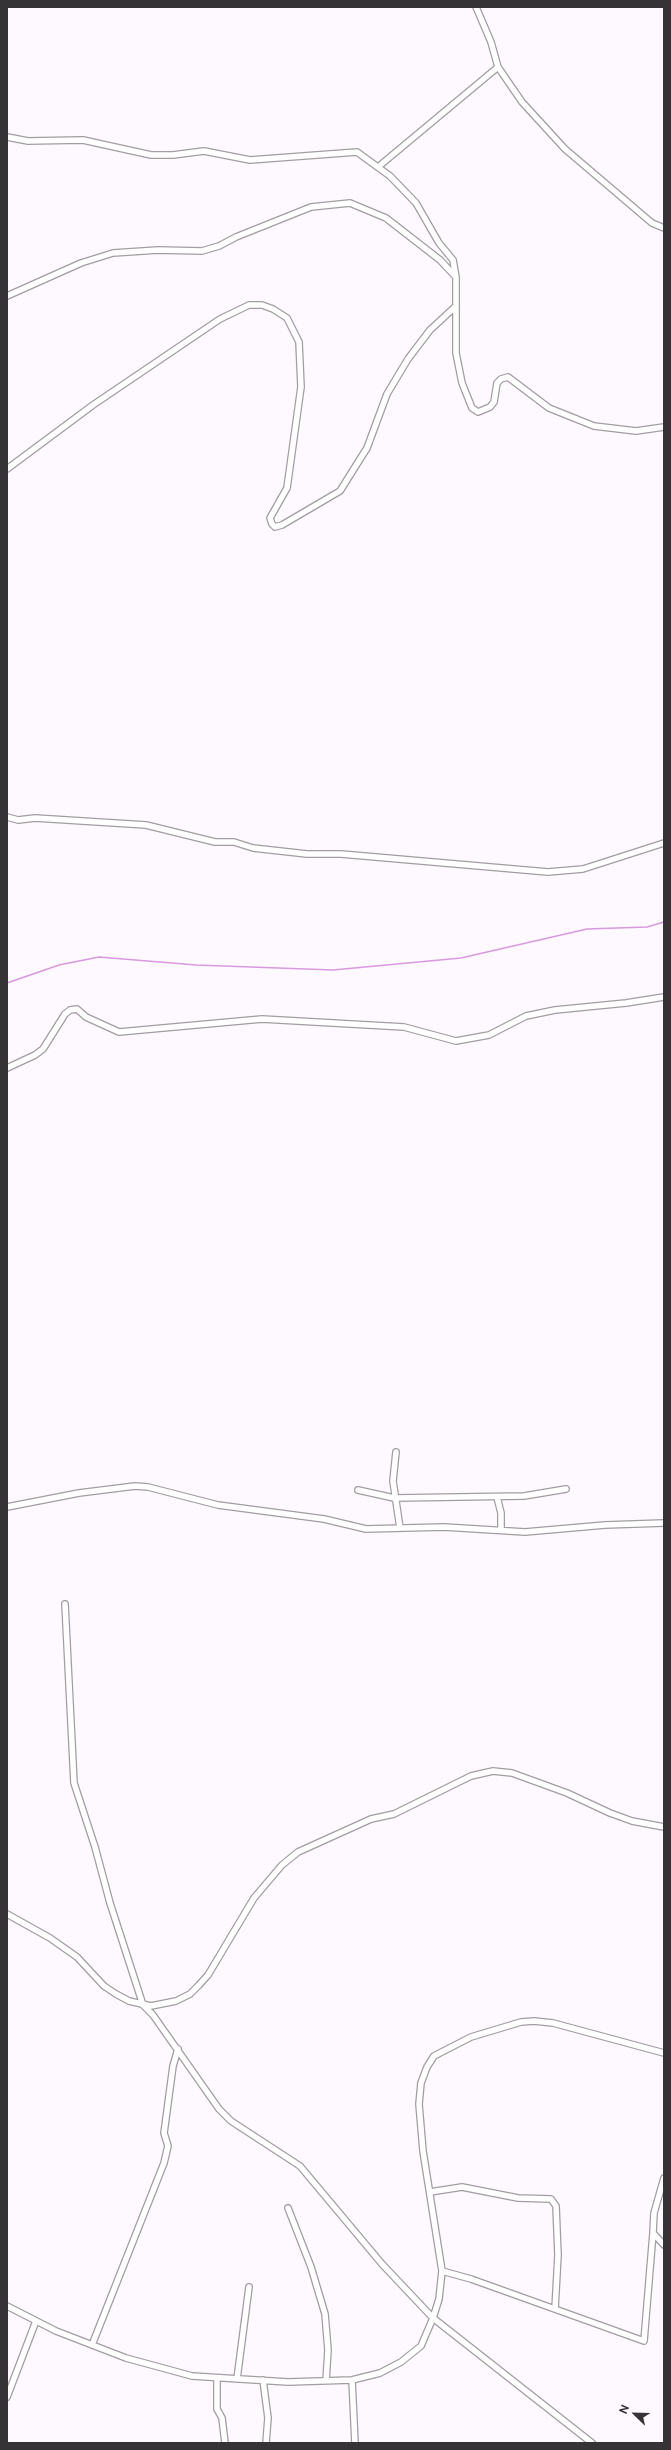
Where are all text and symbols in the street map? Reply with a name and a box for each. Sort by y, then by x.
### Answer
north arrow [615,2394,655,2434]
text: N [617,2403,631,2416]

